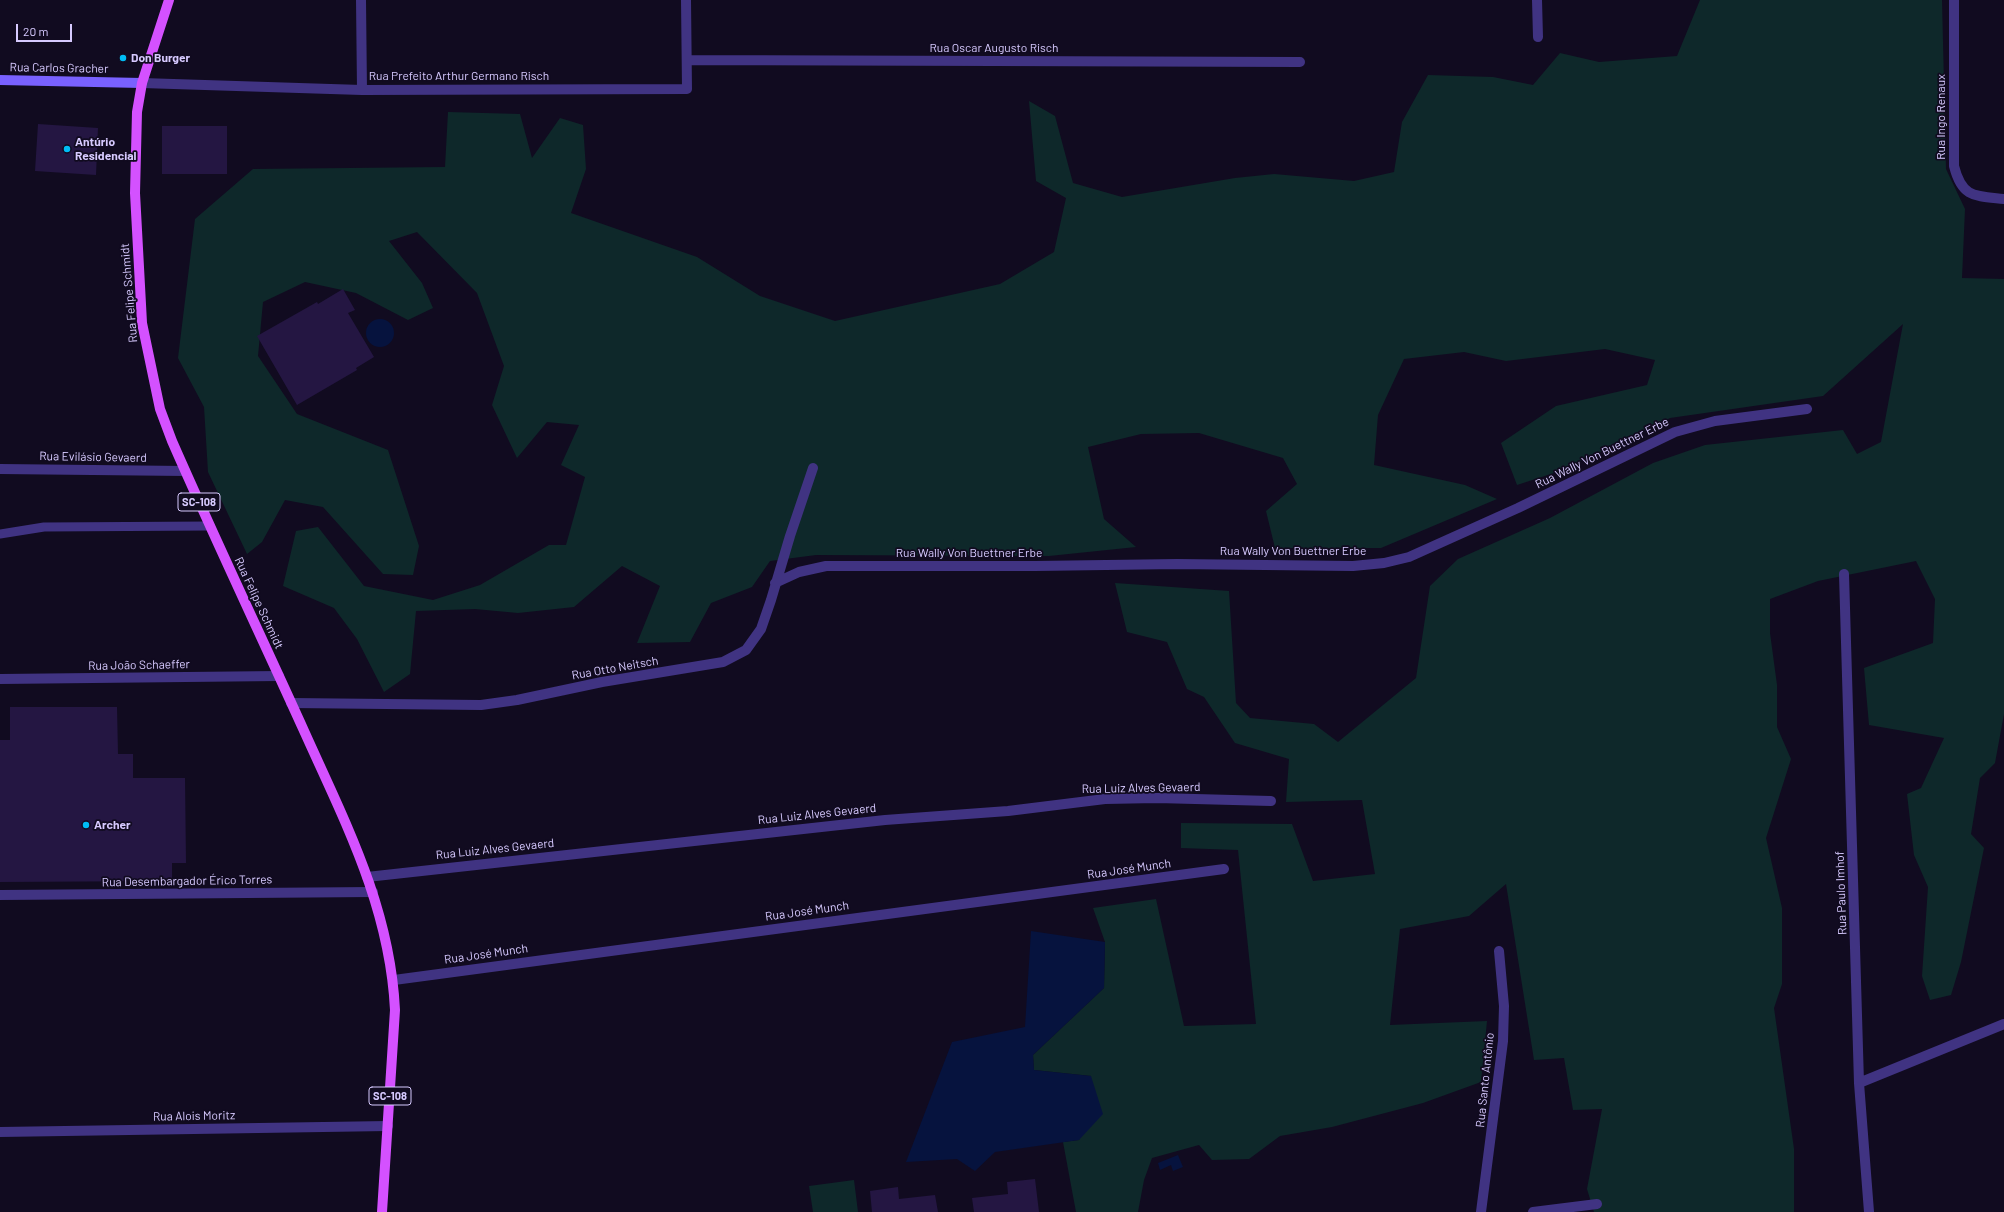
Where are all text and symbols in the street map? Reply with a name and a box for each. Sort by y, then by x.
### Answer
scale bar [18,16,74,42]
text: 20 m [23,24,49,38]
street label: Rua Oscar Augusto Risch [929,41,1059,55]
place label: Don Burger [131,51,190,65]
marker: Don Burger [118,53,128,63]
street label: Rua Carlos Gracher [10,60,108,76]
street label: Rua Prefeito Arthur Germano Risch [369,69,549,83]
street label: Rua Ingo Renaux [1934,74,1948,160]
place label: Antúrio Residencial [75,135,136,163]
marker: Antúrio Residencial [62,144,72,154]
street label: Rua Felipe Schmidt [117,243,141,343]
street label: Rua Wally Von Buettner Erbe [1533,414,1671,492]
street label: Rua Evilásio Gevaerd [39,449,147,465]
road number: SC-108 [178,493,220,511]
street label: Rua Wally Von Buettner Erbe [1220,544,1366,558]
street label: Rua Wally Von Buettner Erbe [896,546,1042,560]
street label: Rua Felipe Schmidt [231,555,287,651]
street label: Rua Otto Neitsch [571,653,659,683]
street label: Rua João Schaeffer [88,657,190,673]
street label: Rua Luiz Alves Gevaerd [1081,780,1201,796]
street label: Rua Luiz Alves Gevaerd [757,801,877,827]
place label: Archer [94,818,131,832]
marker: Archer [81,820,91,830]
street label: Rua Luiz Alves Gevaerd [435,836,555,862]
street label: Rua Paulo Imhof [1832,851,1850,935]
street label: Rua José Munch [1086,856,1172,882]
street label: Rua Desembargador Érico Torres [102,872,272,890]
street label: Rua José Munch [764,898,850,924]
street label: Rua José Munch [443,941,529,967]
street label: Rua Santo Antônio [1473,1032,1497,1128]
road number: SC-108 [369,1087,411,1105]
street label: Rua Alois Moritz [153,1108,235,1124]

